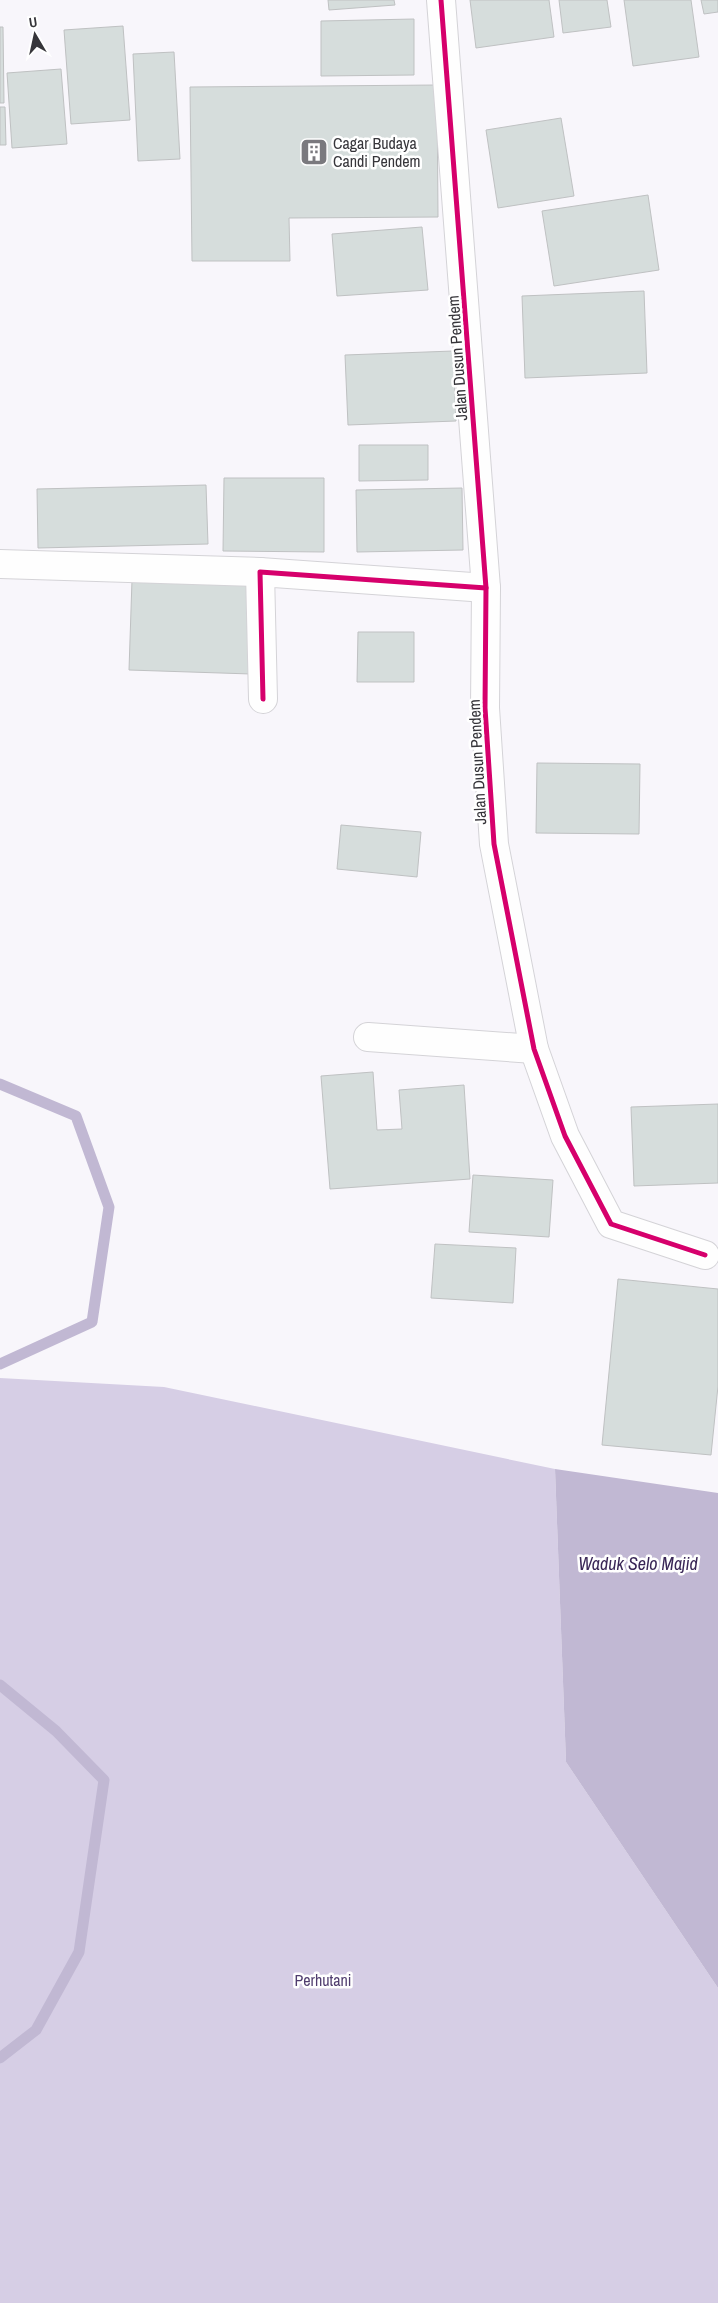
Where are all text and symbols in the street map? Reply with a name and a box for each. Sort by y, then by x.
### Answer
north arrow [10,10,60,60]
text: U [27,13,38,32]
place label: Cagar Budaya Candi Pendem [333,132,421,172]
building icon: Cagar Budaya Candi Pendem [299,137,329,167]
street label: Jalan Dusun Pendem [442,295,472,421]
street label: Jalan Dusun Pendem [463,699,491,825]
water label: Waduk Selo Majid [578,1551,699,1576]
park label: Perhutani [295,1969,351,1991]

